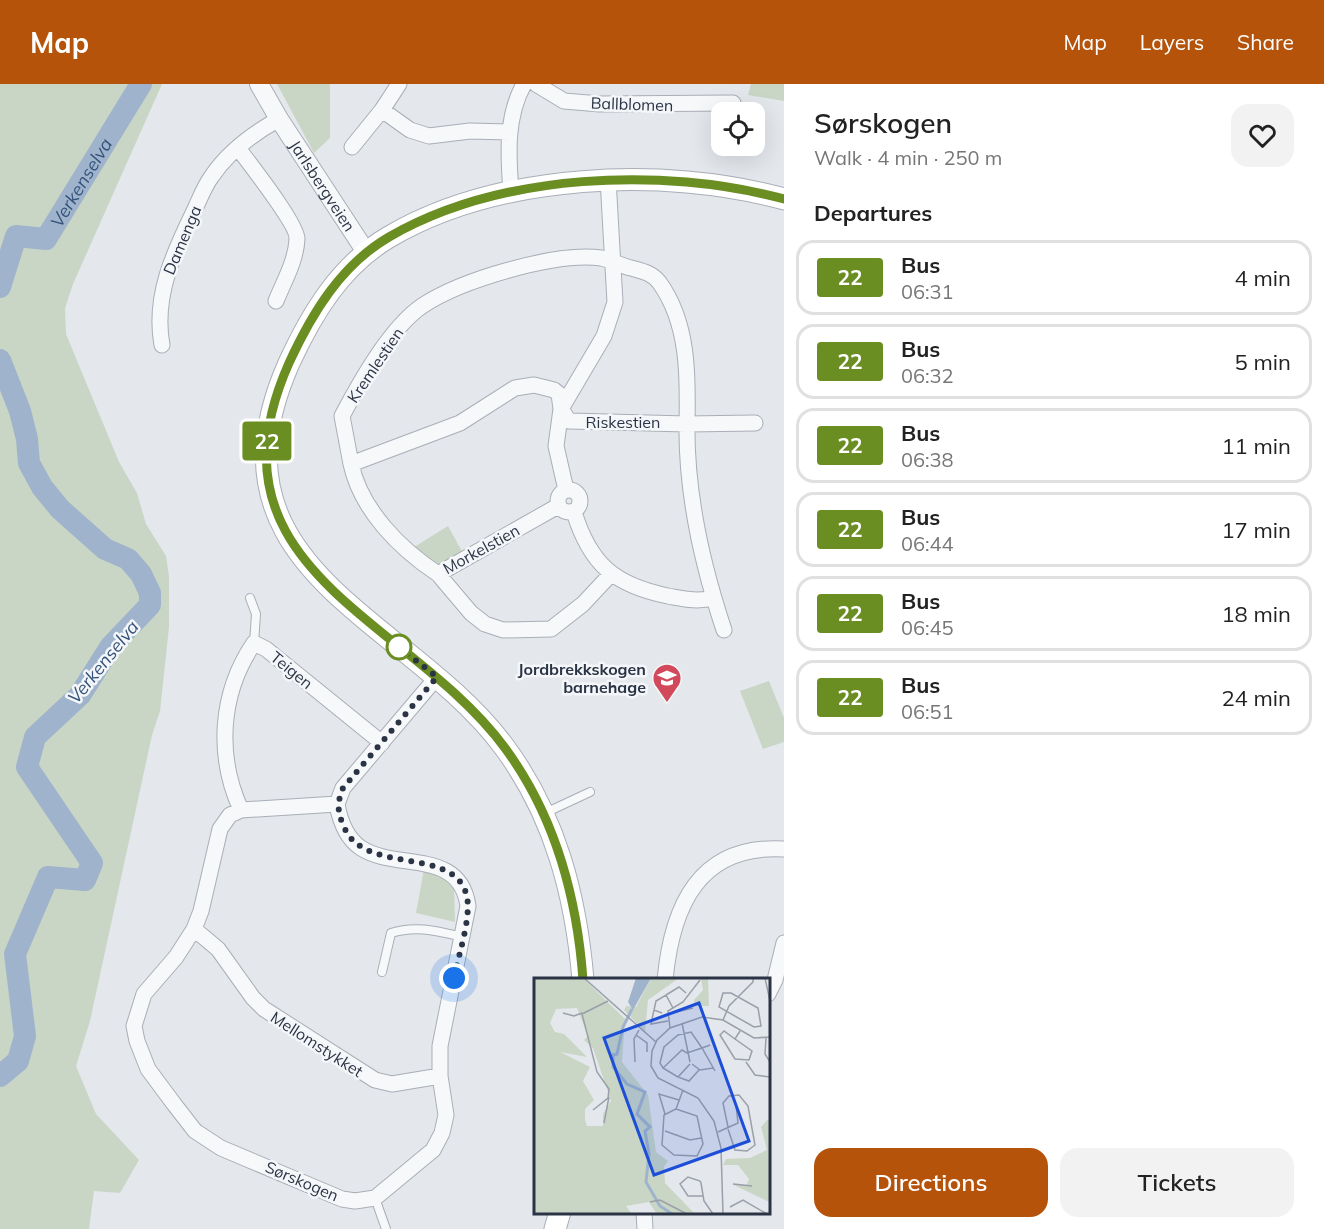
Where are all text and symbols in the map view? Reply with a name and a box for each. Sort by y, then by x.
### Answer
text: Map [30,25,89,60]
text: Map [1064,29,1107,55]
text: Layers [1140,29,1204,55]
text: Share [1237,29,1294,55]
street label: Ballblomen [590,93,674,115]
map controls [711,102,765,156]
button: locate [711,102,765,156]
button: heart [1231,104,1294,167]
text: Sørskogen [814,105,952,140]
water label: Verkenselva [45,133,117,231]
street label: Jarlsbergveien [285,136,360,235]
text: Walk · 4 min · 250 m [814,145,1002,170]
text: Departures [814,199,932,227]
street label: Damenga [159,203,205,277]
text: Bus [901,251,940,279]
text: 22 [837,264,863,290]
text: 4 min [1235,264,1291,292]
text: 06:31 [901,279,954,304]
street label: Kremlestien [343,324,407,406]
text: Bus [901,335,940,363]
text: 22 [837,348,863,374]
text: 5 min [1235,348,1291,376]
text: 06:32 [901,363,954,388]
street label: Riskestien [586,412,660,432]
text: Bus [901,419,940,447]
line badge: 22 [240,422,294,460]
text: 22 [254,428,280,454]
text: 22 [837,432,863,458]
text: 11 min [1221,432,1291,460]
text: 06:38 [901,447,954,472]
text: Bus [901,503,940,531]
text: 22 [837,516,863,542]
text: 17 min [1221,516,1291,544]
street label: Morkelstien [439,520,523,578]
text: 06:44 [901,531,954,556]
text: Bus [901,587,940,615]
text: 22 [837,600,863,626]
text: 18 min [1221,600,1291,628]
text: 06:45 [901,615,954,640]
water label: Verkenselva [62,616,144,708]
unlabelled marker [386,634,412,660]
street label: Teigen [267,647,317,693]
place label: Jordbrekkskogen barnehage [518,659,646,697]
school or university icon: Jordbrekkskogen barnehage [651,662,683,704]
text: Bus [901,671,940,699]
text: 22 [837,684,863,710]
text: 24 min [1221,684,1291,712]
text: 06:51 [901,699,954,724]
your location [439,963,469,993]
inset map [534,978,769,1214]
street label: Mellomstykket [267,1007,367,1081]
button: Directions [814,1148,1048,1217]
button: Tickets [1060,1148,1294,1217]
street label: Sørskogen [262,1157,342,1205]

